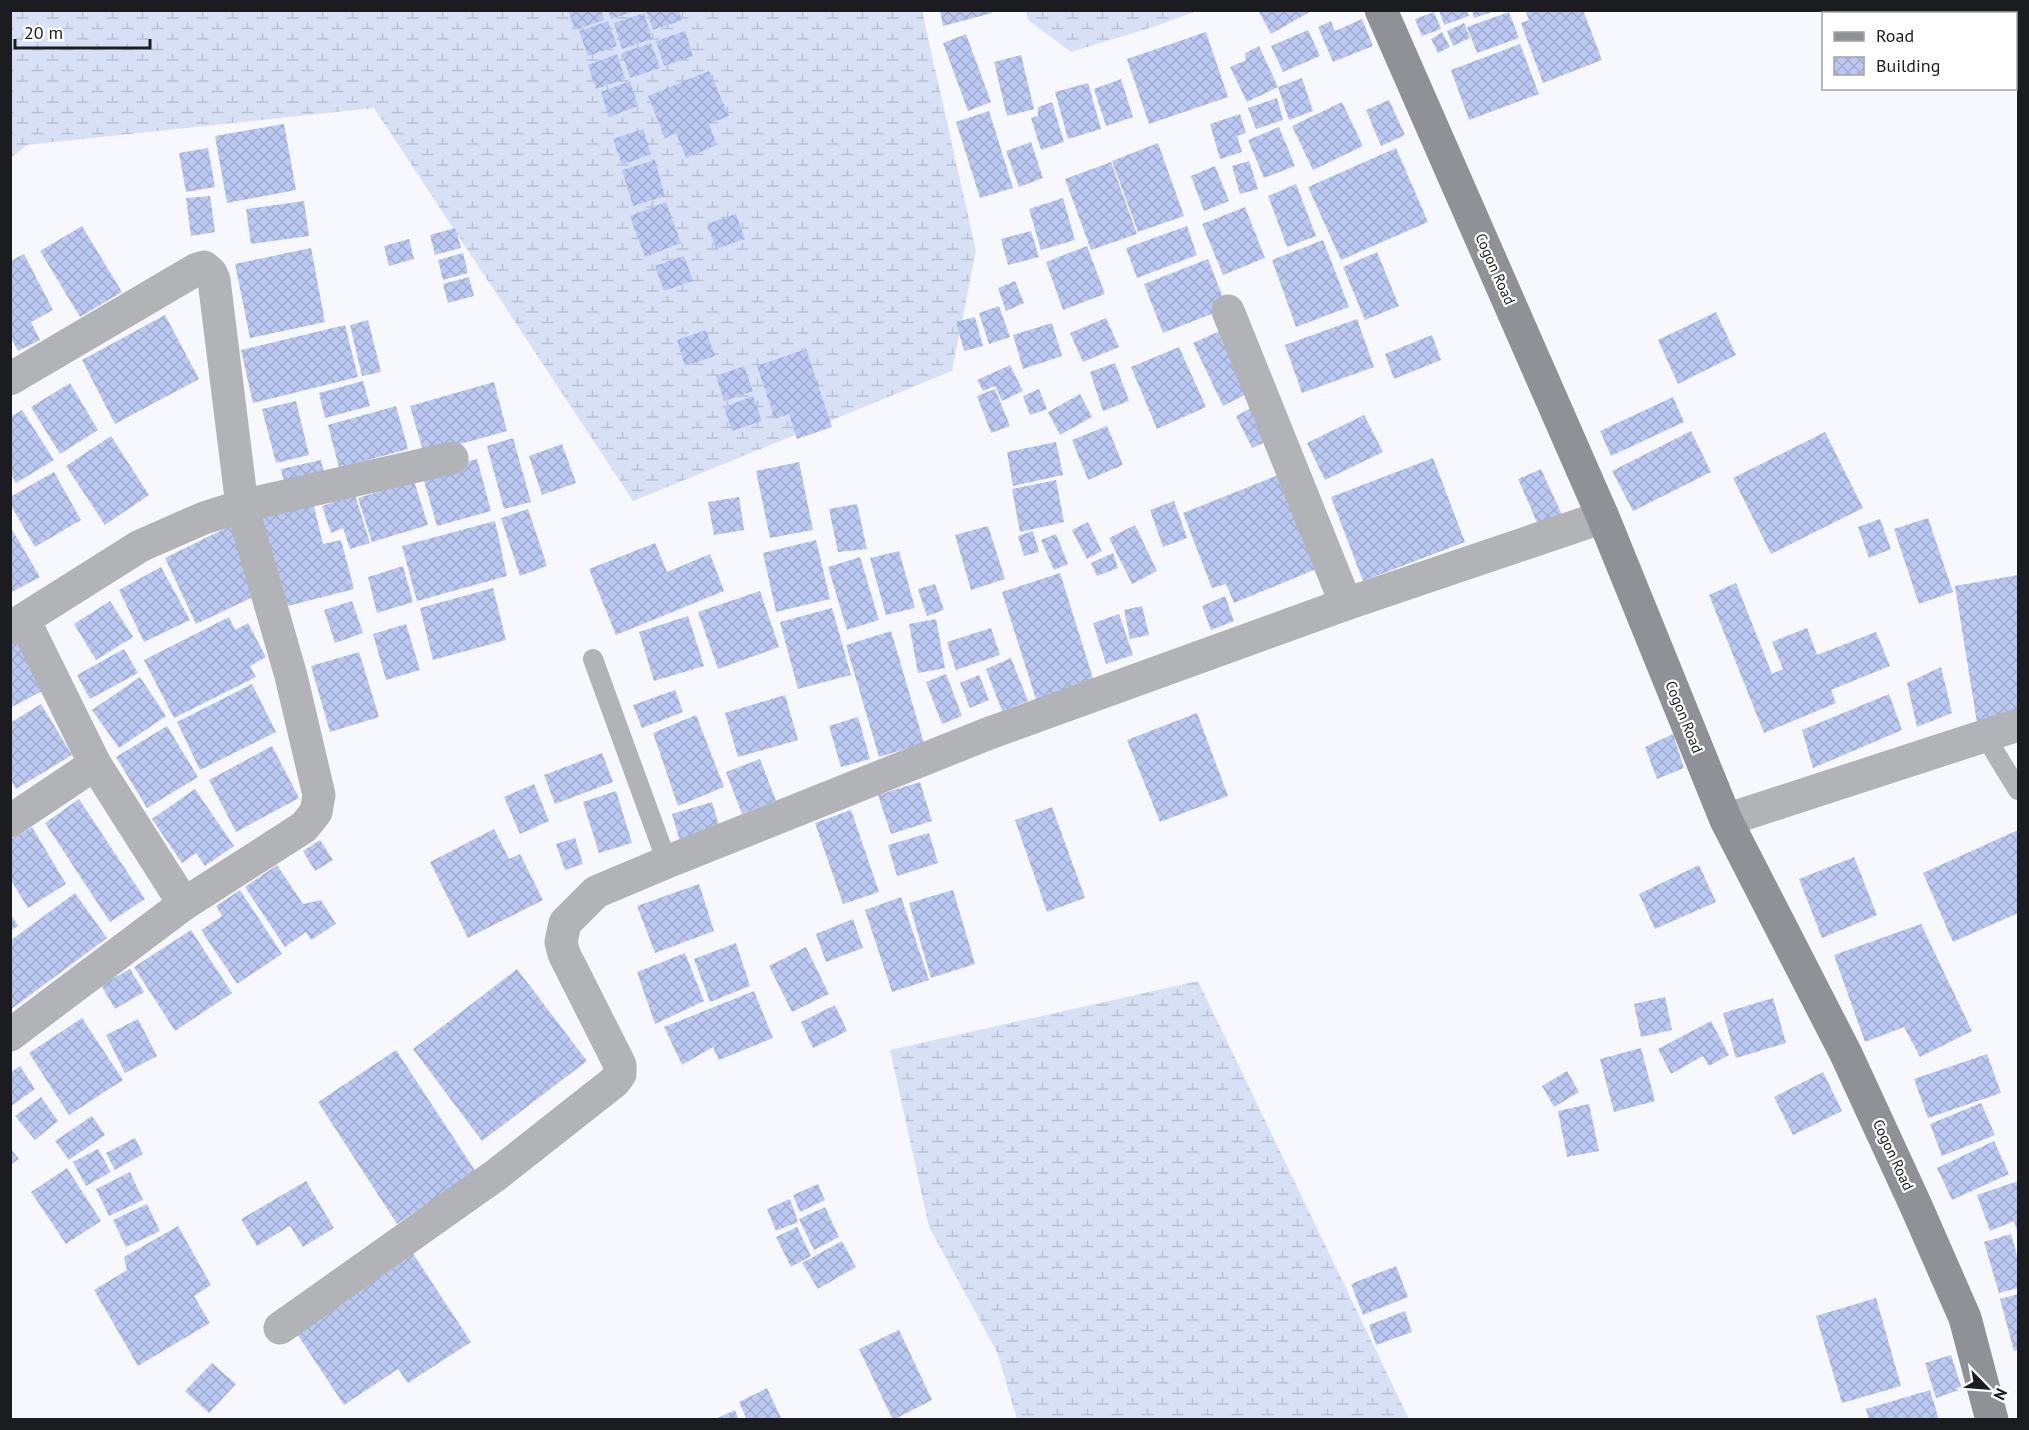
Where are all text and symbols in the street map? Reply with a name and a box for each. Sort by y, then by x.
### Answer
scale bar [15,12,150,50]
legend [1822,12,2017,90]
text: 20 m [24,21,63,44]
text: Road [1876,24,1914,47]
text: Building [1876,54,1940,77]
street label: Cogon Road [1471,230,1520,307]
street label: Cogon Road [1661,678,1708,756]
street label: Cogon Road [1869,1116,1918,1193]
north arrow [1957,1358,2017,1418]
text: N [1989,1385,2012,1403]

